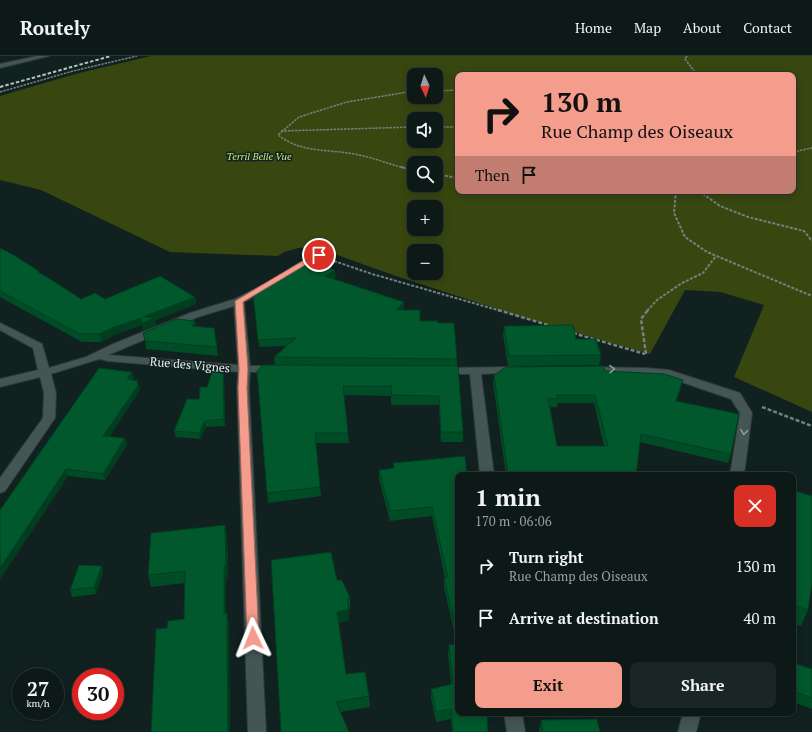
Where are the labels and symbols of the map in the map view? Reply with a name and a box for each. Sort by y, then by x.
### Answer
north arrow [407,68,443,104]
park label: Terril Belle Vue [226,150,292,163]
pin [302,238,336,272]
street label: Rue des Vignes [149,354,231,375]
one-way arrow [609,365,615,373]
one-way arrow [740,429,749,435]
position arrow [232,617,274,659]
speed limit sign: 30 [72,668,124,720]

